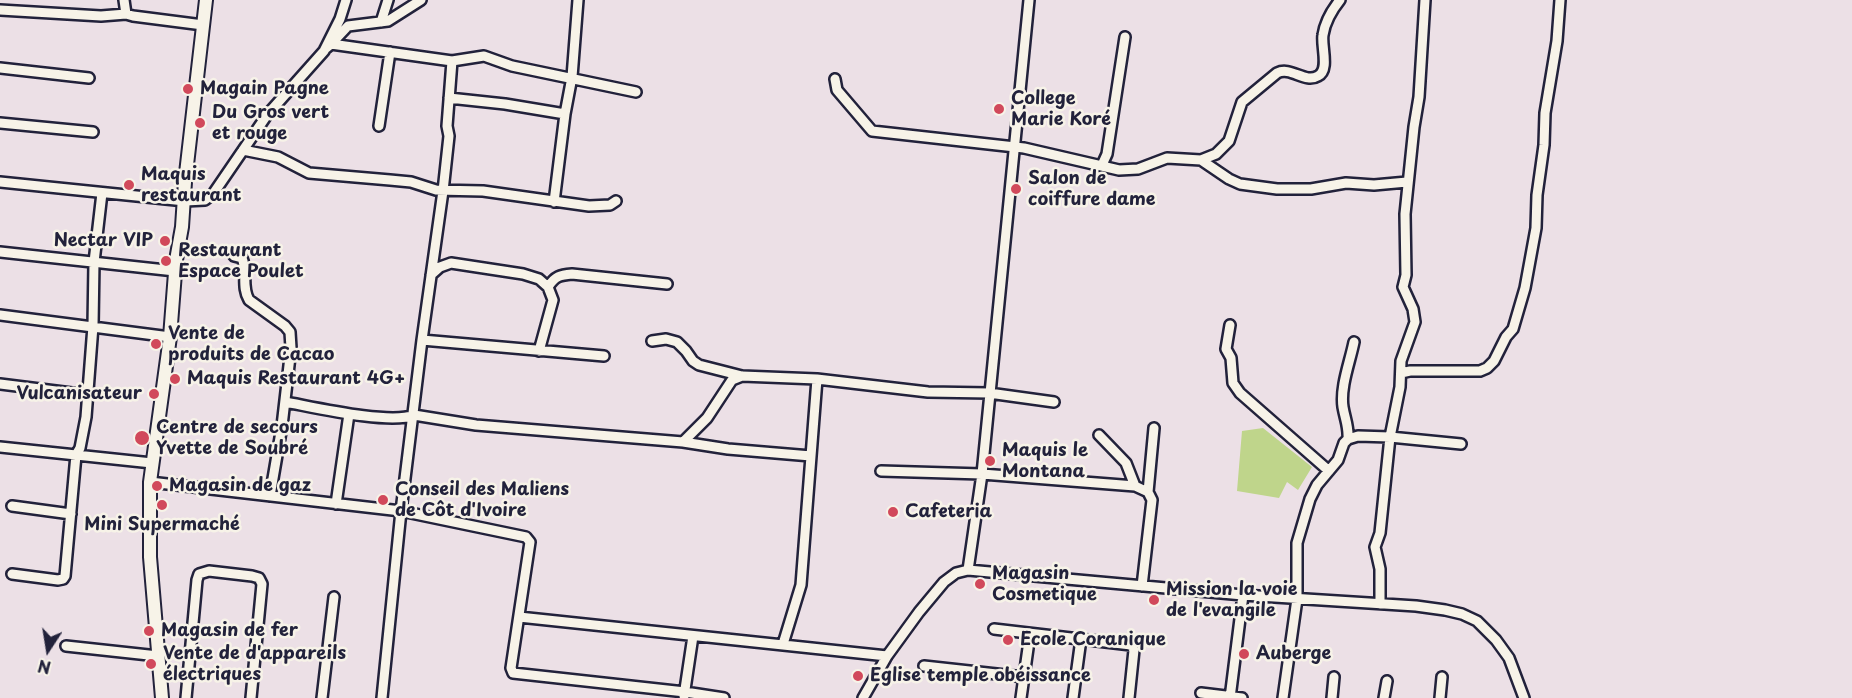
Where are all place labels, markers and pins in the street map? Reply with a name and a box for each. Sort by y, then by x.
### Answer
place label: Magain Pagne [200,78,329,100]
marker: Magain Pagne [181,82,195,96]
place label: College Marie Koré [1011,88,1111,130]
place label: Du Gros vert et rouge [212,102,329,144]
marker: College Marie Koré [992,102,1006,116]
marker: Du Gros vert et rouge [193,116,207,130]
place label: Maquis restaurant [141,164,241,207]
place label: Salon de coiffure dame [1028,168,1156,210]
marker: Maquis restaurant [122,178,136,192]
marker: Salon de coiffure dame [1009,182,1023,196]
place label: Nectar VIP [54,230,153,252]
marker: Nectar VIP [158,234,172,248]
place label: Restaurant Espace Poulet [178,240,304,282]
marker: Restaurant Espace Poulet [159,254,173,268]
place label: Vente de produits de Cacao [168,323,334,366]
marker: Vente de produits de Cacao [149,337,163,351]
place label: Maquis Restaurant 4G+ [187,368,405,390]
marker: Maquis Restaurant 4G+ [168,372,182,386]
place label: Vulcanisateur [16,383,142,405]
marker: Vulcanisateur [147,387,161,401]
place label: Centre de secours Yvette de Soubré [156,417,318,460]
marker: Centre de secours Yvette de Soubré [133,429,151,447]
place label: Maquis le Montana [1002,440,1088,482]
marker: Maquis le Montana [983,454,997,468]
place label: Magasin de gaz [169,475,311,497]
marker: Magasin de gaz [150,479,164,493]
place label: Conseil des Maliens de Côt d'Ivoire [395,479,569,522]
marker: Conseil des Maliens de Côt d'Ivoire [376,493,390,507]
marker: Mini Supermaché [155,498,169,512]
place label: Cafeteria [905,501,992,523]
marker: Cafeteria [886,505,900,519]
place label: Mini Supermaché [84,514,240,536]
place label: Magasin Cosmetique [992,563,1097,606]
marker: Magasin Cosmetique [973,577,987,591]
place label: Mission la voie de l'evangile [1166,579,1298,622]
marker: Mission la voie de l'evangile [1147,593,1161,607]
place label: Magasin de fer [161,620,298,642]
marker: Magasin de fer [142,624,156,638]
place label: Ecole Coranique [1020,629,1166,651]
marker: Ecole Coranique [1001,633,1015,647]
place label: Vente de d'appareils électriques [163,643,346,686]
place label: Auberge [1256,643,1331,665]
marker: Auberge [1237,647,1251,661]
marker: Vente de d'appareils électriques [144,657,158,671]
place label: Eglise temple obéissance [870,665,1091,687]
marker: Eglise temple obéissance [851,669,865,683]

